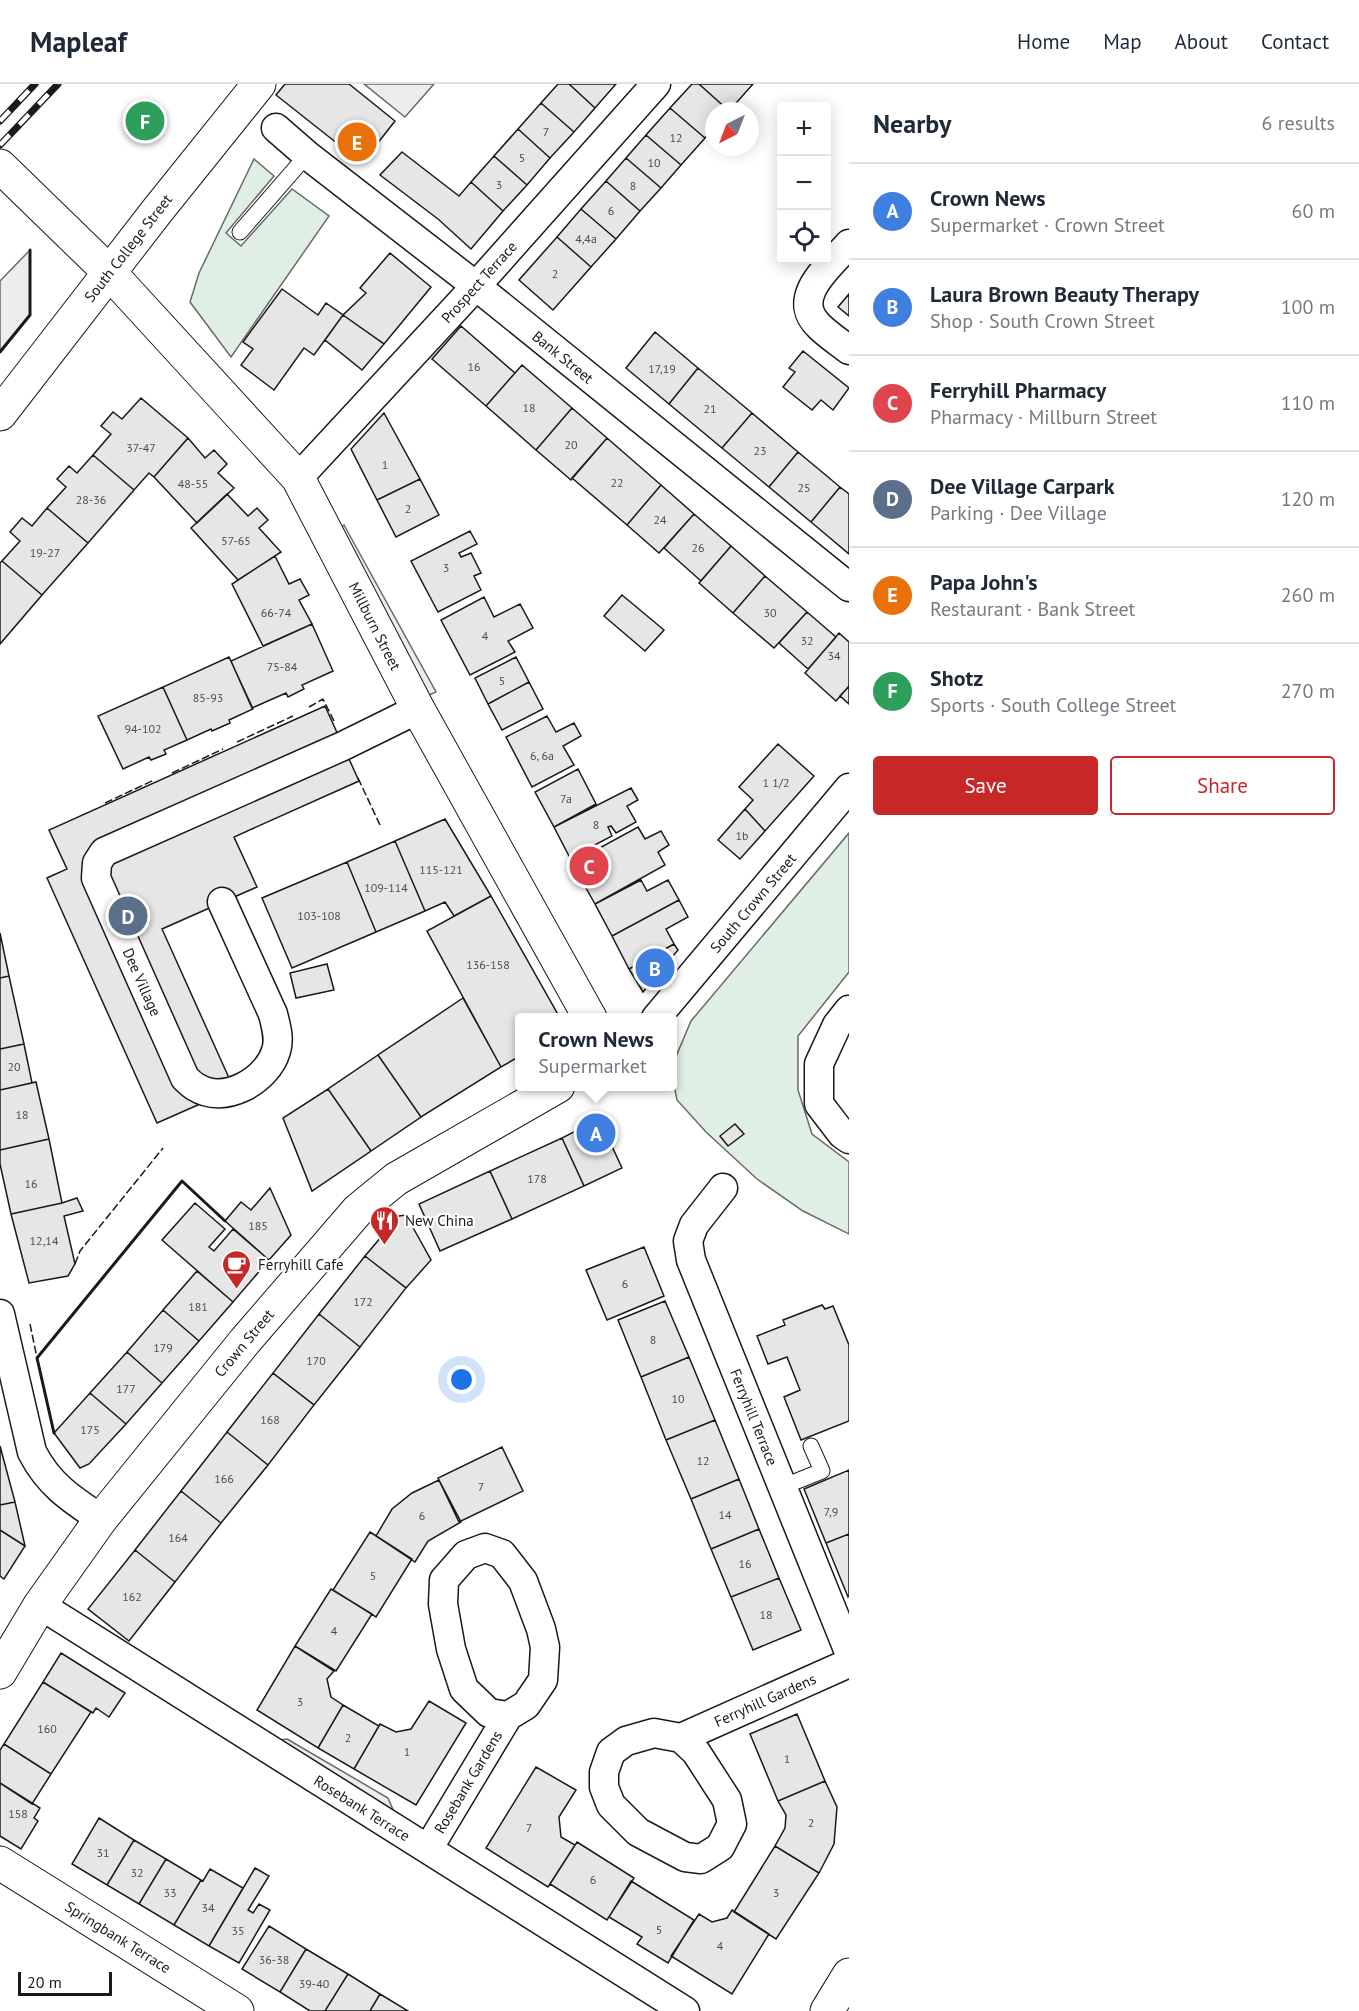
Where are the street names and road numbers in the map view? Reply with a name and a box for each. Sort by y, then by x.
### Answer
street label: South College Street [80,190,176,306]
street label: Prospect Terrace [437,237,521,327]
street label: Bank Street [528,326,598,388]
street label: Millburn Street [345,579,405,673]
street label: South Crown Street [706,849,800,957]
street label: Dee Village [119,945,165,1019]
street label: Crown Street [210,1305,278,1381]
street label: Ferryhill Terrace [726,1366,782,1468]
street label: Ferryhill Gardens [711,1669,819,1731]
street label: Rosebank Gardens [430,1727,506,1837]
street label: Rosebank Terrace [310,1771,414,1845]
street label: Springbank Terrace [62,1897,174,1977]

